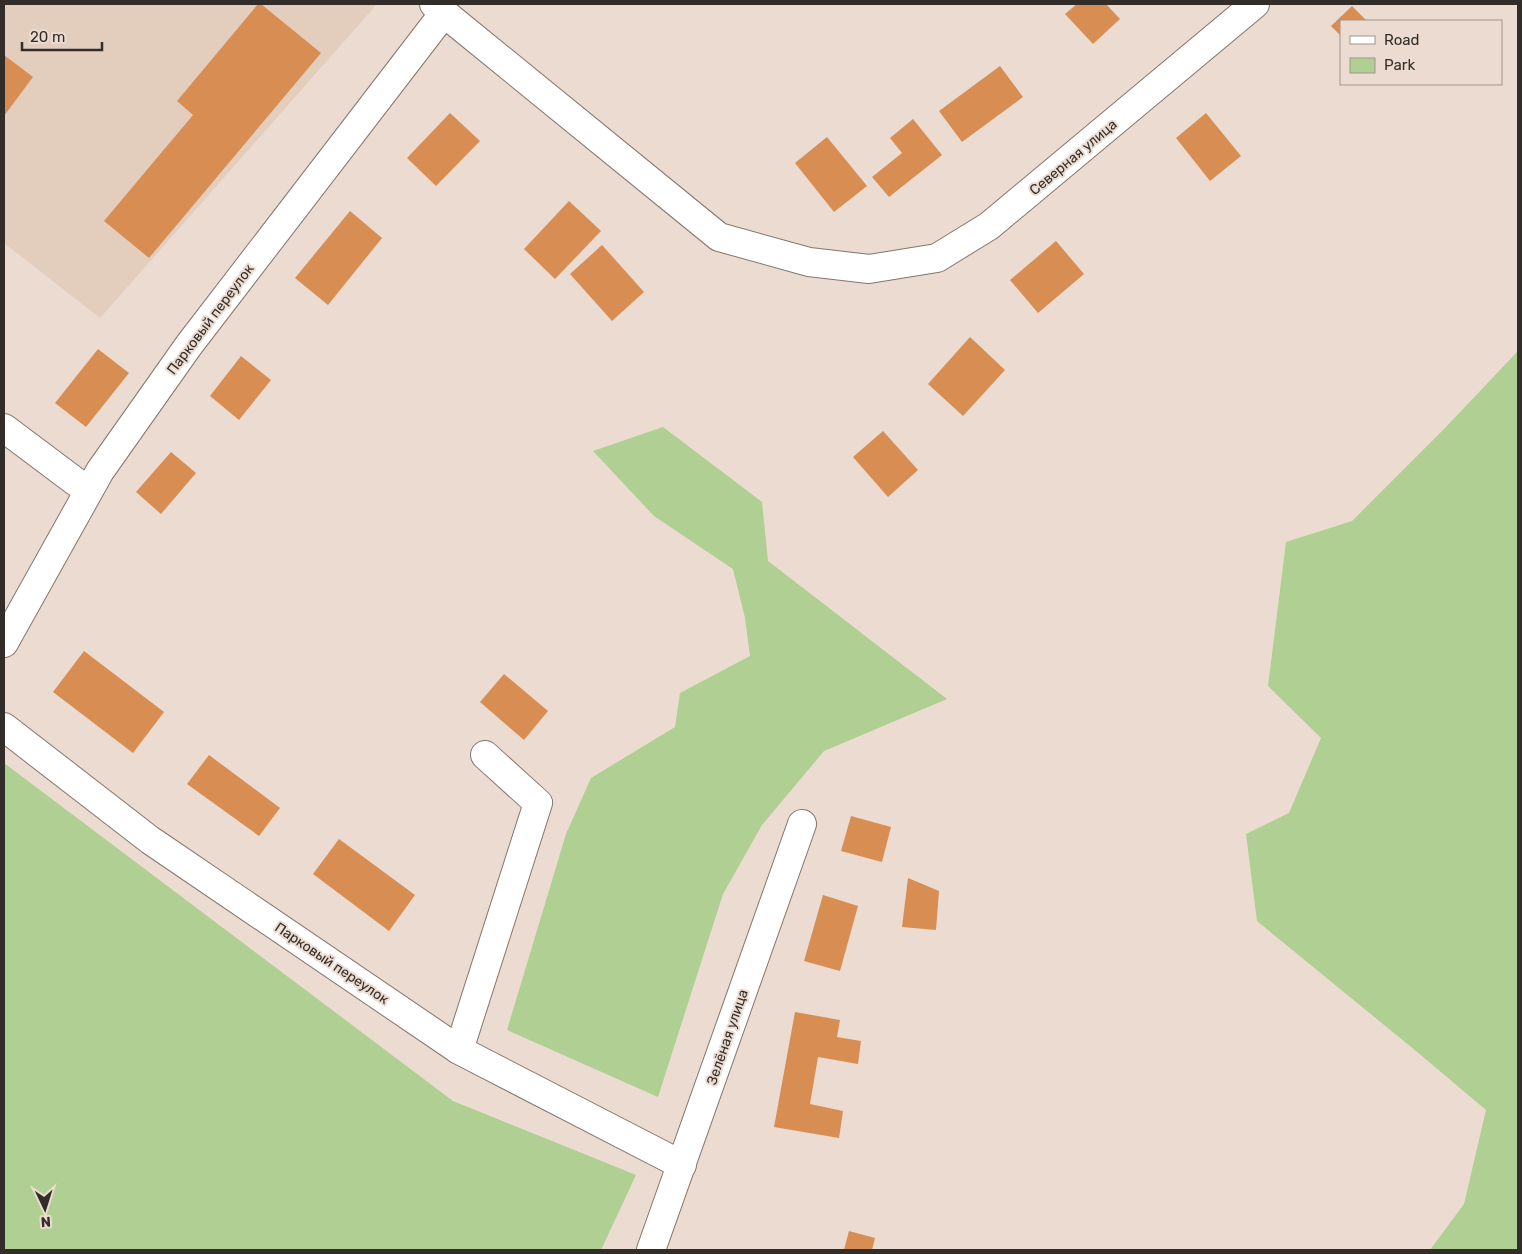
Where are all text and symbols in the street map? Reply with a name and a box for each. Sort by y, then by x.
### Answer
scale bar [22,20,102,52]
legend [1340,20,1502,85]
text: 20 m [30,28,65,46]
text: Road [1384,31,1420,49]
text: Park [1384,56,1415,74]
street label: Северная улица [1026,116,1120,199]
street label: Парковый переулок [163,260,258,378]
street label: Парковый переулок [271,919,392,1008]
street label: Зелёная улица [703,987,752,1087]
north arrow [20,1184,70,1234]
text: N [40,1213,51,1230]

